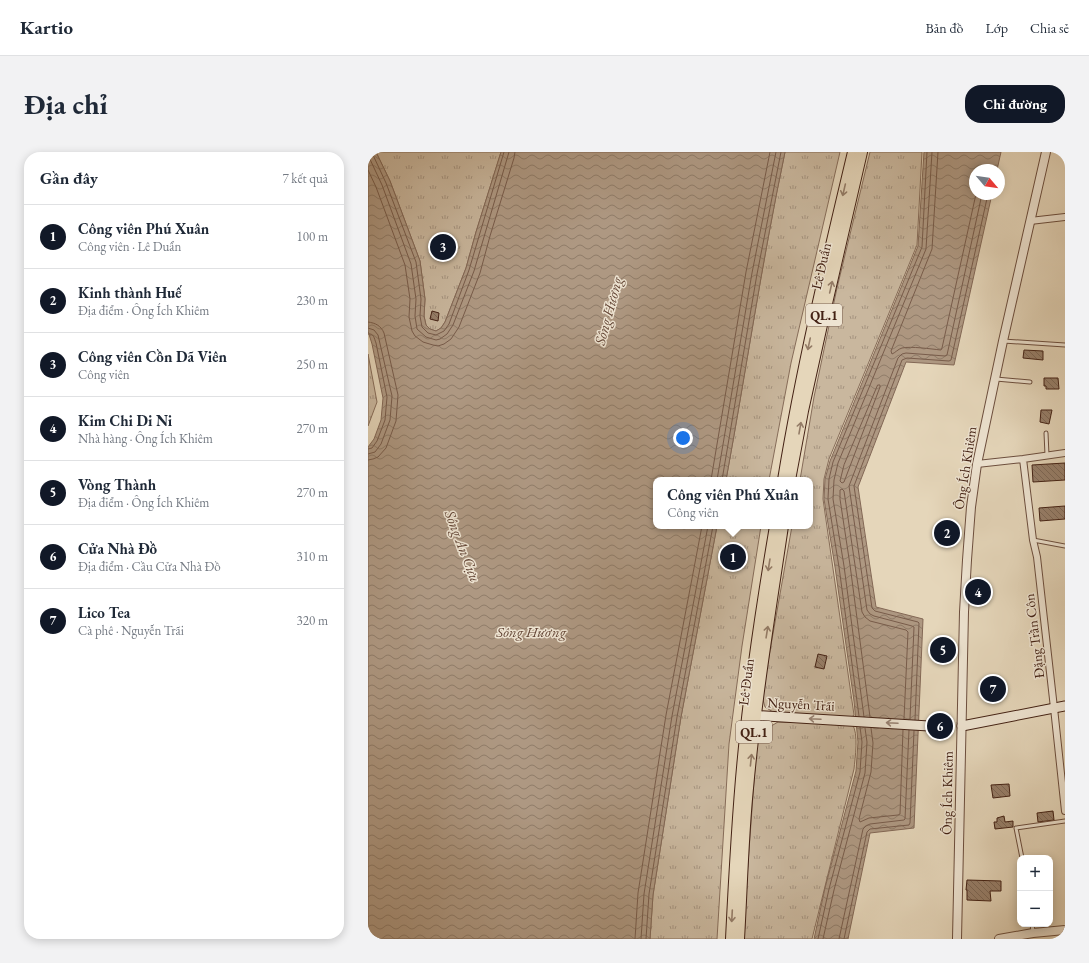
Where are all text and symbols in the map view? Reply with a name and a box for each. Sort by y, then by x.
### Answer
text: Kartio [20,15,73,40]
text: Bản đồ [926,19,964,37]
text: Lớp [986,19,1008,37]
text: Chia sẻ [1030,19,1069,37]
button: Chỉ đường [965,85,1065,123]
text: Địa chỉ [24,86,108,122]
north arrow [969,164,1005,200]
text: Gần đây [40,167,98,189]
text: 7 kết quả [282,170,328,187]
one-way arrow [840,183,848,196]
text: Công viên Phú Xuân [78,219,209,238]
text: 1 [50,228,56,245]
text: 100 m [297,228,328,245]
pin: 3 [430,232,456,262]
text: Công viên · Lê Duẩn [78,238,181,255]
street label: Lê Duẩn [807,240,835,291]
water label: Sông Hương [590,274,626,348]
one-way arrow [827,281,835,294]
text: Kinh thành Huế [78,283,182,302]
text: 2 [50,292,56,309]
text: 230 m [297,292,328,309]
text: Địa điểm · Ông Ích Khiêm [78,302,209,319]
road number: QL.1 [806,304,842,326]
one-way arrow [804,337,812,350]
text: Công viên Cồn Dã Viên [78,347,227,366]
text: 3 [50,356,56,373]
text: 250 m [297,356,328,373]
text: Công viên [78,366,130,383]
text: Kim Chi Di Ni [78,411,172,430]
text: 4 [50,420,56,437]
text: 270 m [297,420,328,437]
one-way arrow [796,422,804,435]
street label: Ông Ích Khiêm [950,425,980,511]
your location [673,428,693,448]
text: Nhà hàng · Ông Ích Khiêm [78,430,213,447]
text: Vòng Thành [78,475,156,494]
popup [653,477,813,529]
text: 5 [50,484,56,501]
text: 270 m [297,484,328,501]
text: Công viên Phú Xuân [667,485,799,504]
text: Địa điểm · Ông Ích Khiêm [78,494,209,511]
text: Công viên [667,504,719,521]
water label: Sông An Cựu [440,507,485,585]
pin: 2 [934,518,960,548]
text: Cửa Nhà Đồ [78,539,157,558]
pin: 1 [720,542,746,572]
text: 6 [50,548,56,565]
text: 310 m [297,548,328,565]
text: Địa điểm · Cầu Cửa Nhà Đồ [78,558,221,575]
one-way arrow [765,558,773,571]
pin: 4 [965,577,991,607]
street label: Đặng Trần Côn [1020,592,1048,679]
text: Lico Tea [78,603,130,622]
text: 7 [50,612,56,629]
text: 320 m [297,612,328,629]
text: Cà phê · Nguyễn Trãi [78,622,184,639]
water label: Sông Hương [495,622,567,641]
one-way arrow [763,625,771,638]
pin: 5 [930,635,956,665]
street label: Lê Duẩn [734,657,758,707]
pin: 7 [980,674,1006,704]
street label: Nguyễn Trãi [767,693,836,715]
pin: 6 [927,711,953,741]
one-way arrow [809,715,822,722]
one-way arrow [885,720,898,727]
road number: QL.1 [736,721,772,743]
street label: Ông Ích Khiêm [937,751,957,835]
one-way arrow [747,754,755,767]
map controls [1017,855,1053,927]
button: + [1017,855,1053,891]
button: − [1017,891,1053,927]
one-way arrow [728,909,736,922]

